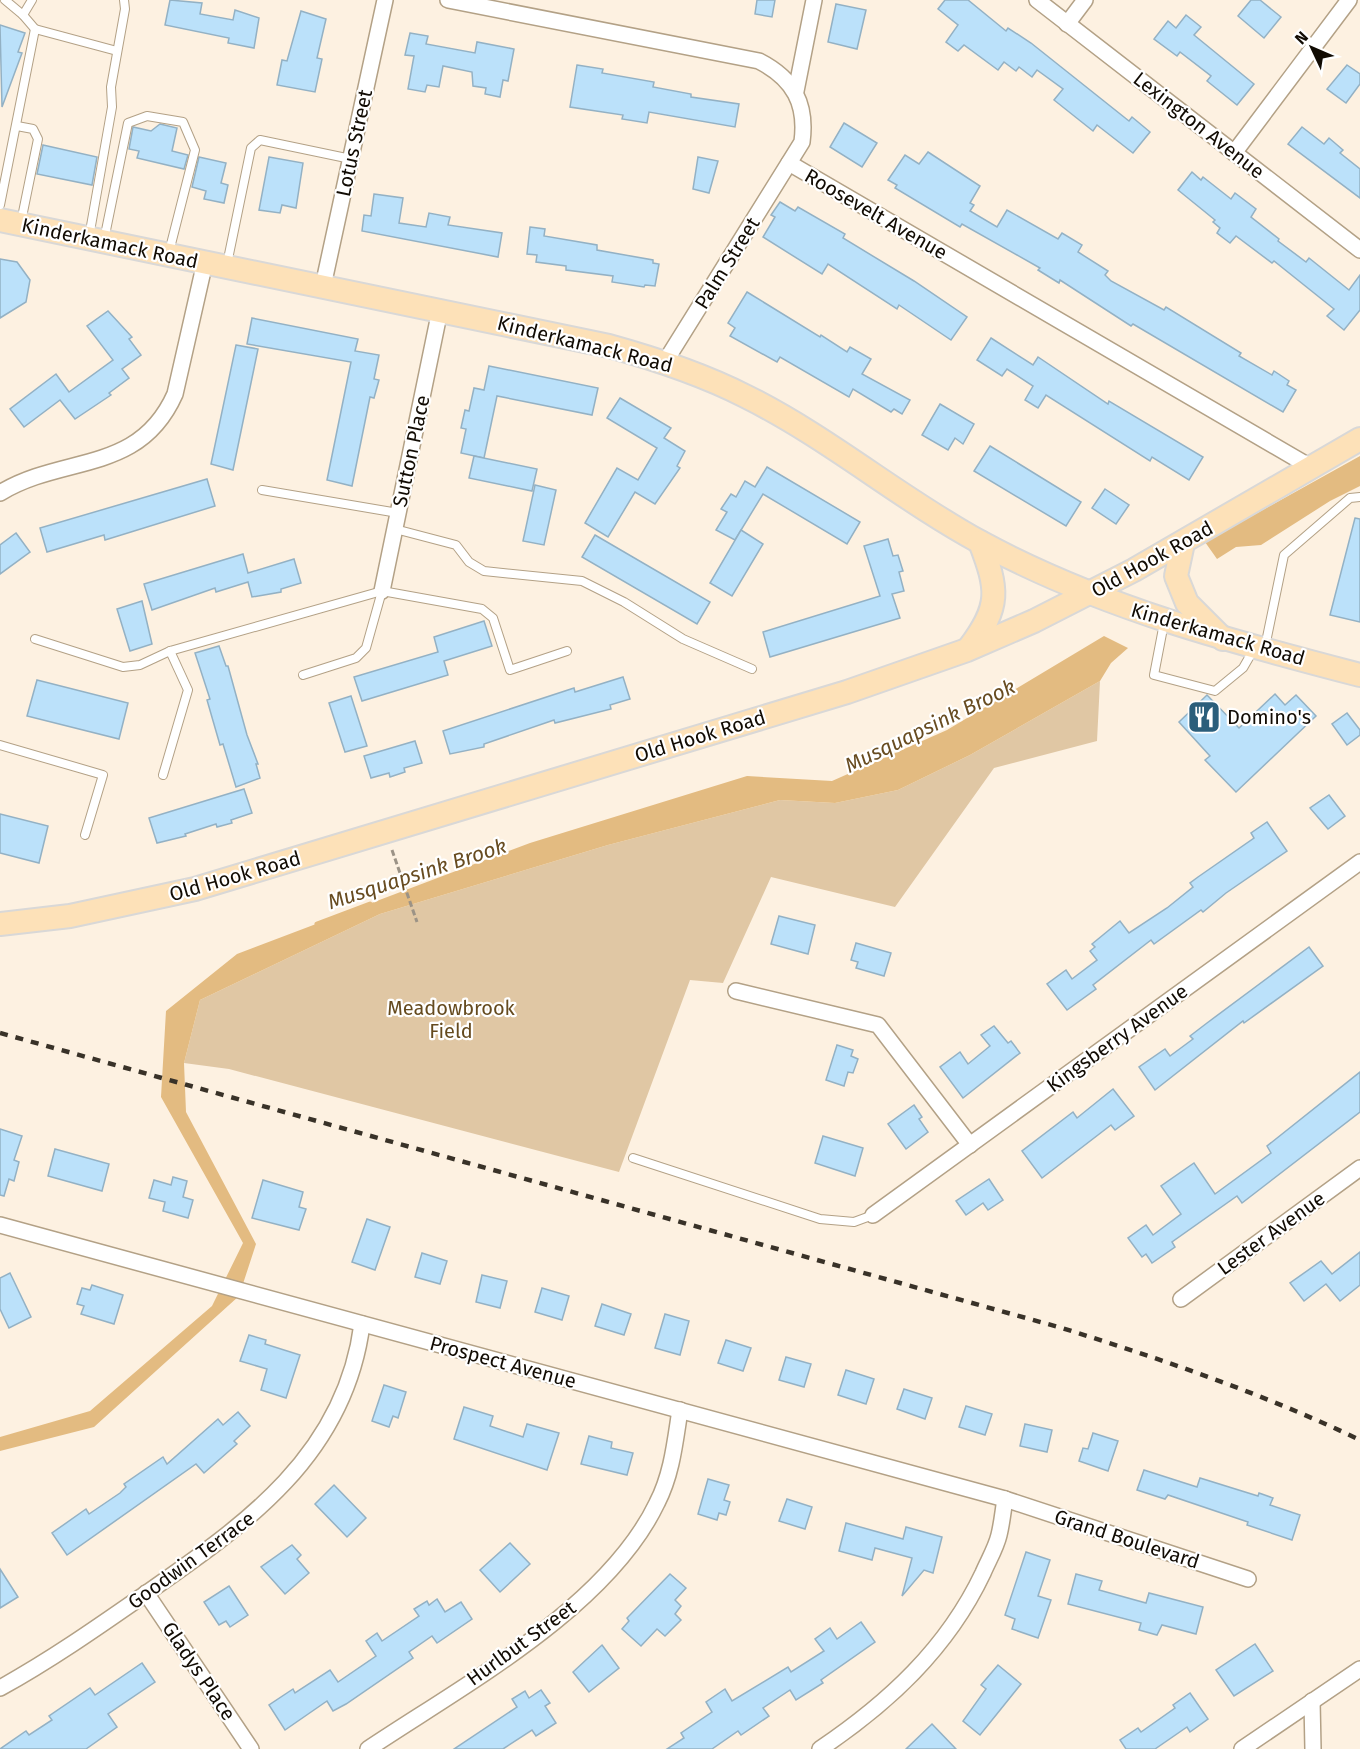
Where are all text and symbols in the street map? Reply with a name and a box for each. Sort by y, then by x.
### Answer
north arrow [1282,18,1342,78]
text: N [1291,28,1312,48]
street label: Lexington Avenue [1129,66,1269,184]
street label: Lotus Street [331,86,377,199]
street label: Roosevelt Avenue [800,163,952,265]
street label: Palm Street [689,212,765,313]
street label: Kinderkamack Road [20,213,200,273]
street label: Kinderkamack Road [495,311,675,377]
street label: Sutton Place [387,393,435,509]
street label: Old Hook Road [1087,516,1217,602]
street label: Kinderkamack Road [1128,598,1308,670]
water label: Musquapsink Brook [840,673,1020,779]
restaurant icon: Domino's [1186,699,1222,735]
street label: Old Hook Road [632,705,768,767]
place label: Domino's [1227,705,1311,729]
water label: Musquapsink Brook [324,833,510,915]
street label: Old Hook Road [167,846,303,906]
street label: Kingsberry Avenue [1042,979,1192,1097]
park label: Meadowbrook Field [387,996,516,1043]
street label: Lester Avenue [1213,1186,1329,1280]
street label: Prospect Avenue [427,1331,579,1393]
street label: Grand Boulevard [1051,1504,1203,1574]
street label: Goodwin Terrace [123,1506,259,1614]
street label: Hurlbut Street [462,1595,581,1691]
street label: Gladys Place [157,1617,241,1725]

